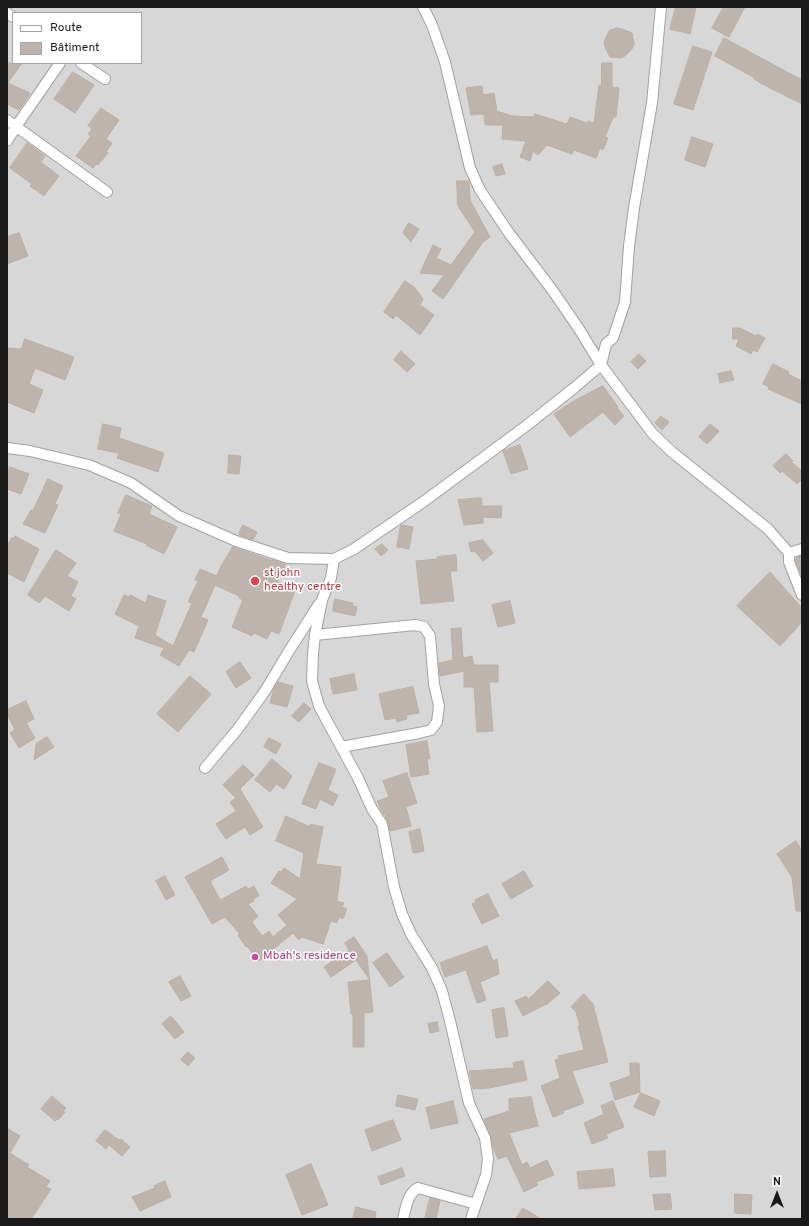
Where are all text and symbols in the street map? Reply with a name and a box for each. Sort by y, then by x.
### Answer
legend [12,12,142,64]
text: Route [50,20,82,36]
text: Bâtiment [50,40,100,56]
place label: st john healthy centre [264,567,341,595]
marker: st john healthy centre [249,575,261,587]
place label: Mbah's residence [263,950,356,964]
marker: Mbah's residence [250,952,260,962]
north arrow [757,1174,797,1214]
text: N [773,1175,781,1189]

